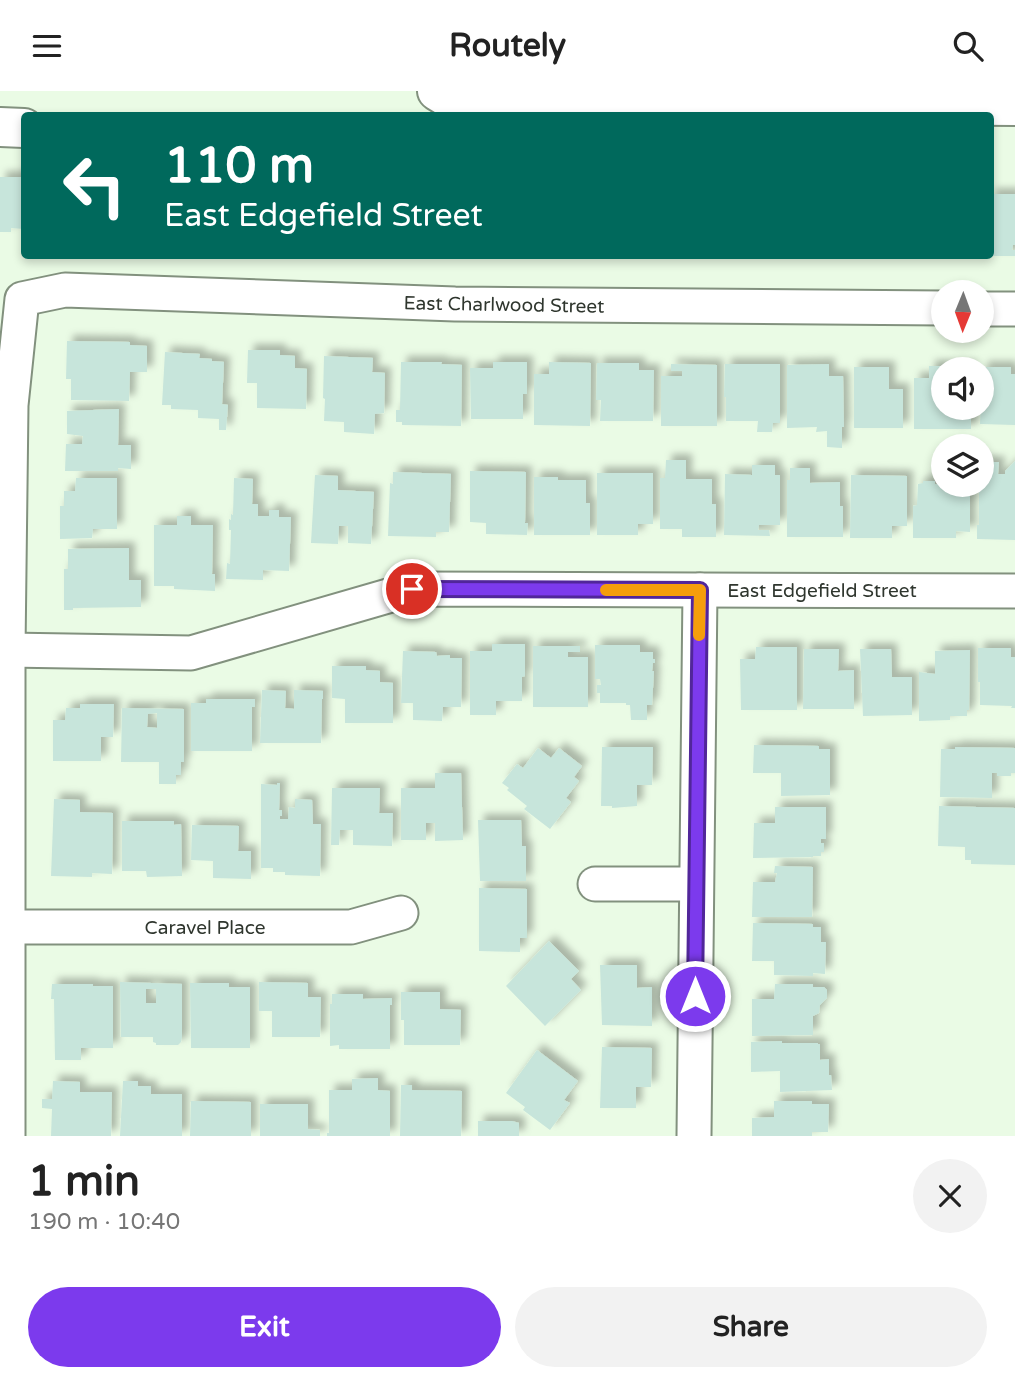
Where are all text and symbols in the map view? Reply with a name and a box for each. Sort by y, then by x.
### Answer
icon: menu [28,27,66,65]
text: Routely [449,27,566,65]
icon: search [949,27,987,65]
text: 110 m [164,137,314,196]
icon: left [49,140,140,231]
text: East Edgefield Street [164,197,483,235]
north arrow [931,280,994,343]
map controls [931,280,994,497]
street label: East Charlwood Street [403,292,604,318]
button: sound [931,357,994,420]
button: layers [931,434,994,497]
pin [382,559,442,619]
icon: arrive [393,570,431,608]
street label: East Edgefield Street [727,580,917,602]
street label: Caravel Place [145,917,265,939]
position arrow [658,959,732,1033]
text: 1 min [28,1156,140,1207]
button: close [913,1159,987,1233]
text: 190 m · 10:40 [28,1208,180,1236]
button: Exit [28,1287,501,1367]
button: Share [515,1287,987,1367]

